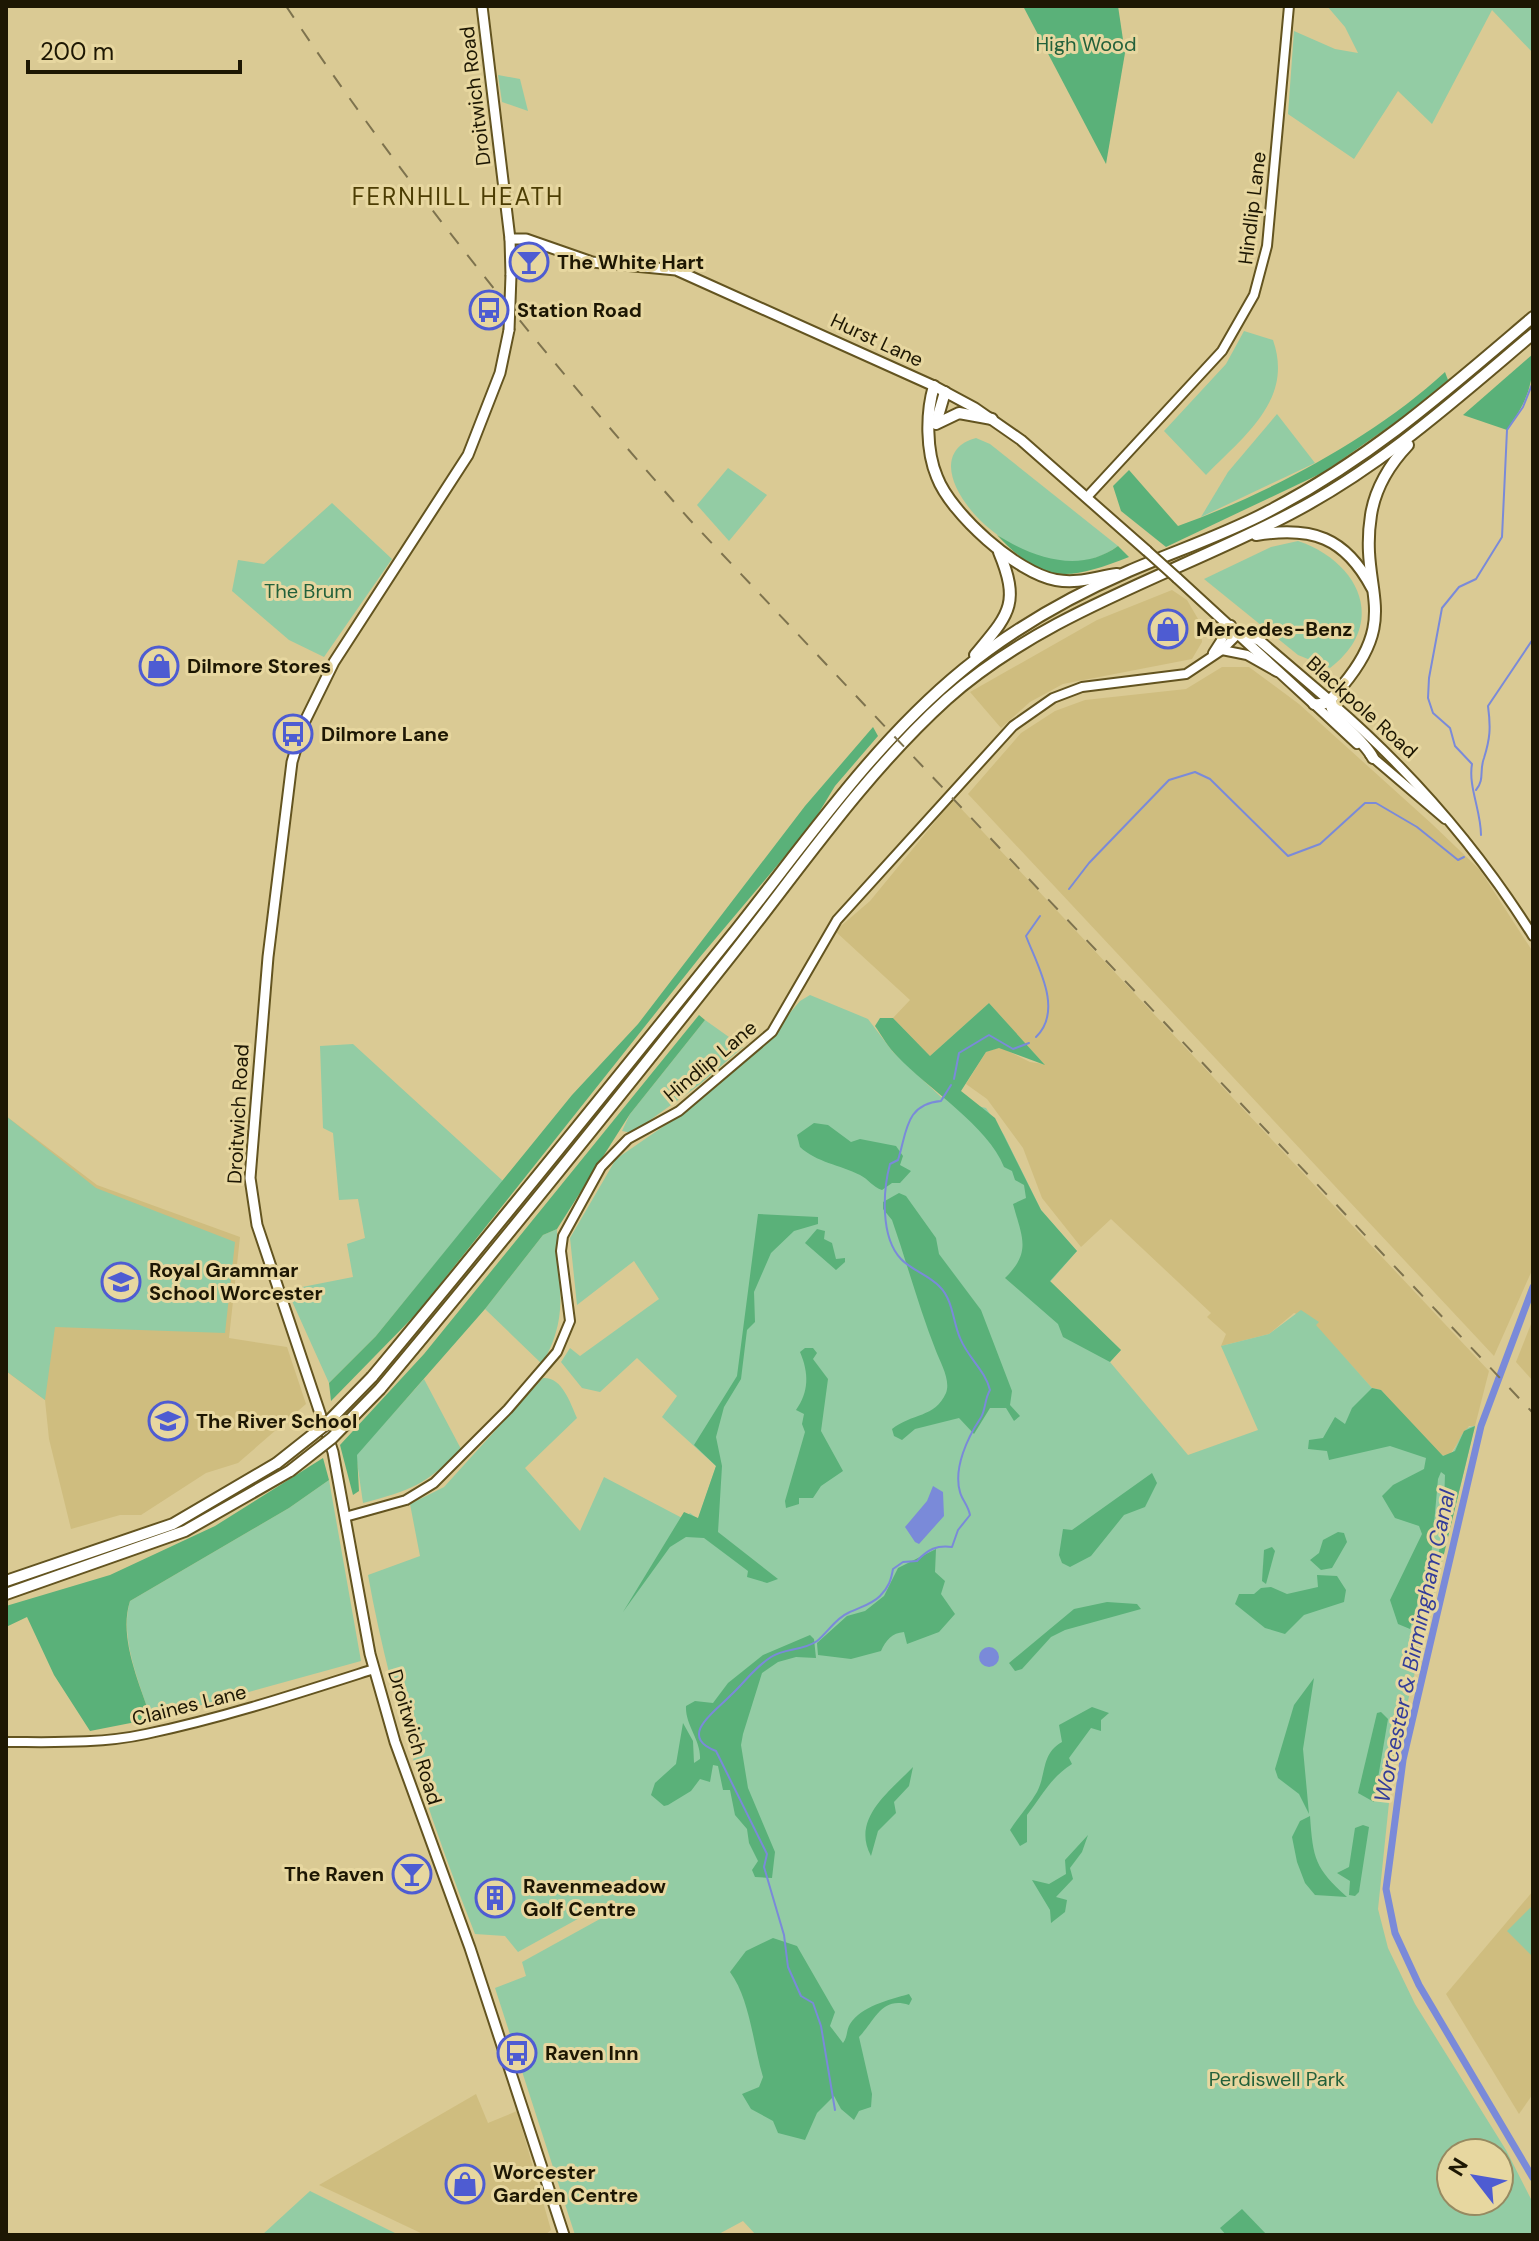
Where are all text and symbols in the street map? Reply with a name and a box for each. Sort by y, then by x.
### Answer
scale bar [28,24,240,74]
street label: Droitwich Road [454,25,496,167]
park label: High Wood [1036,31,1137,57]
text: 200 m [40,36,114,67]
street label: Hindlip Lane [1232,150,1272,266]
district label: FERNHILL HEATH [352,181,564,212]
bar icon: The White Hart [508,241,550,283]
place label: The White Hart [557,249,704,275]
bus stop icon: Station Road [468,289,510,331]
place label: Station Road [517,297,642,323]
street label: Hurst Lane [826,307,928,373]
park label: The Brum [264,578,352,604]
shop icon: Mercedes-Benz [1147,608,1189,650]
place label: Mercedes-Benz [1196,616,1352,642]
shop icon: Dilmore Stores [138,645,180,687]
street label: Blackpole Road [1301,650,1423,764]
place label: Dilmore Stores [187,653,331,679]
bus stop icon: Dilmore Lane [272,713,314,755]
place label: Dilmore Lane [321,721,449,747]
street label: Hindlip Lane [658,1014,762,1108]
street label: Droitwich Road [221,1043,255,1185]
place label: Royal Grammar School Worcester [149,1257,323,1306]
school or university icon: Royal Grammar School Worcester [100,1261,142,1303]
school or university icon: The River School [147,1400,189,1442]
place label: The River School [196,1408,357,1434]
water label: Worcester & Birmingham Canal [1367,1486,1462,1805]
street label: Droitwich Road [382,1666,448,1808]
street label: Claines Lane [129,1678,249,1732]
bar icon: The Raven [391,1853,433,1895]
place label: The Raven [284,1861,384,1887]
place label: Ravenmeadow Golf Centre [523,1873,666,1922]
building icon: Ravenmeadow Golf Centre [474,1877,516,1919]
bus stop icon: Raven Inn [496,2032,538,2074]
place label: Raven Inn [545,2040,639,2066]
park label: Perdiswell Park [1209,2066,1345,2092]
north arrow [1435,2137,1515,2217]
text: N [1442,2153,1475,2181]
place label: Worcester Garden Centre [493,2159,638,2208]
shop icon: Worcester Garden Centre [444,2163,486,2205]

